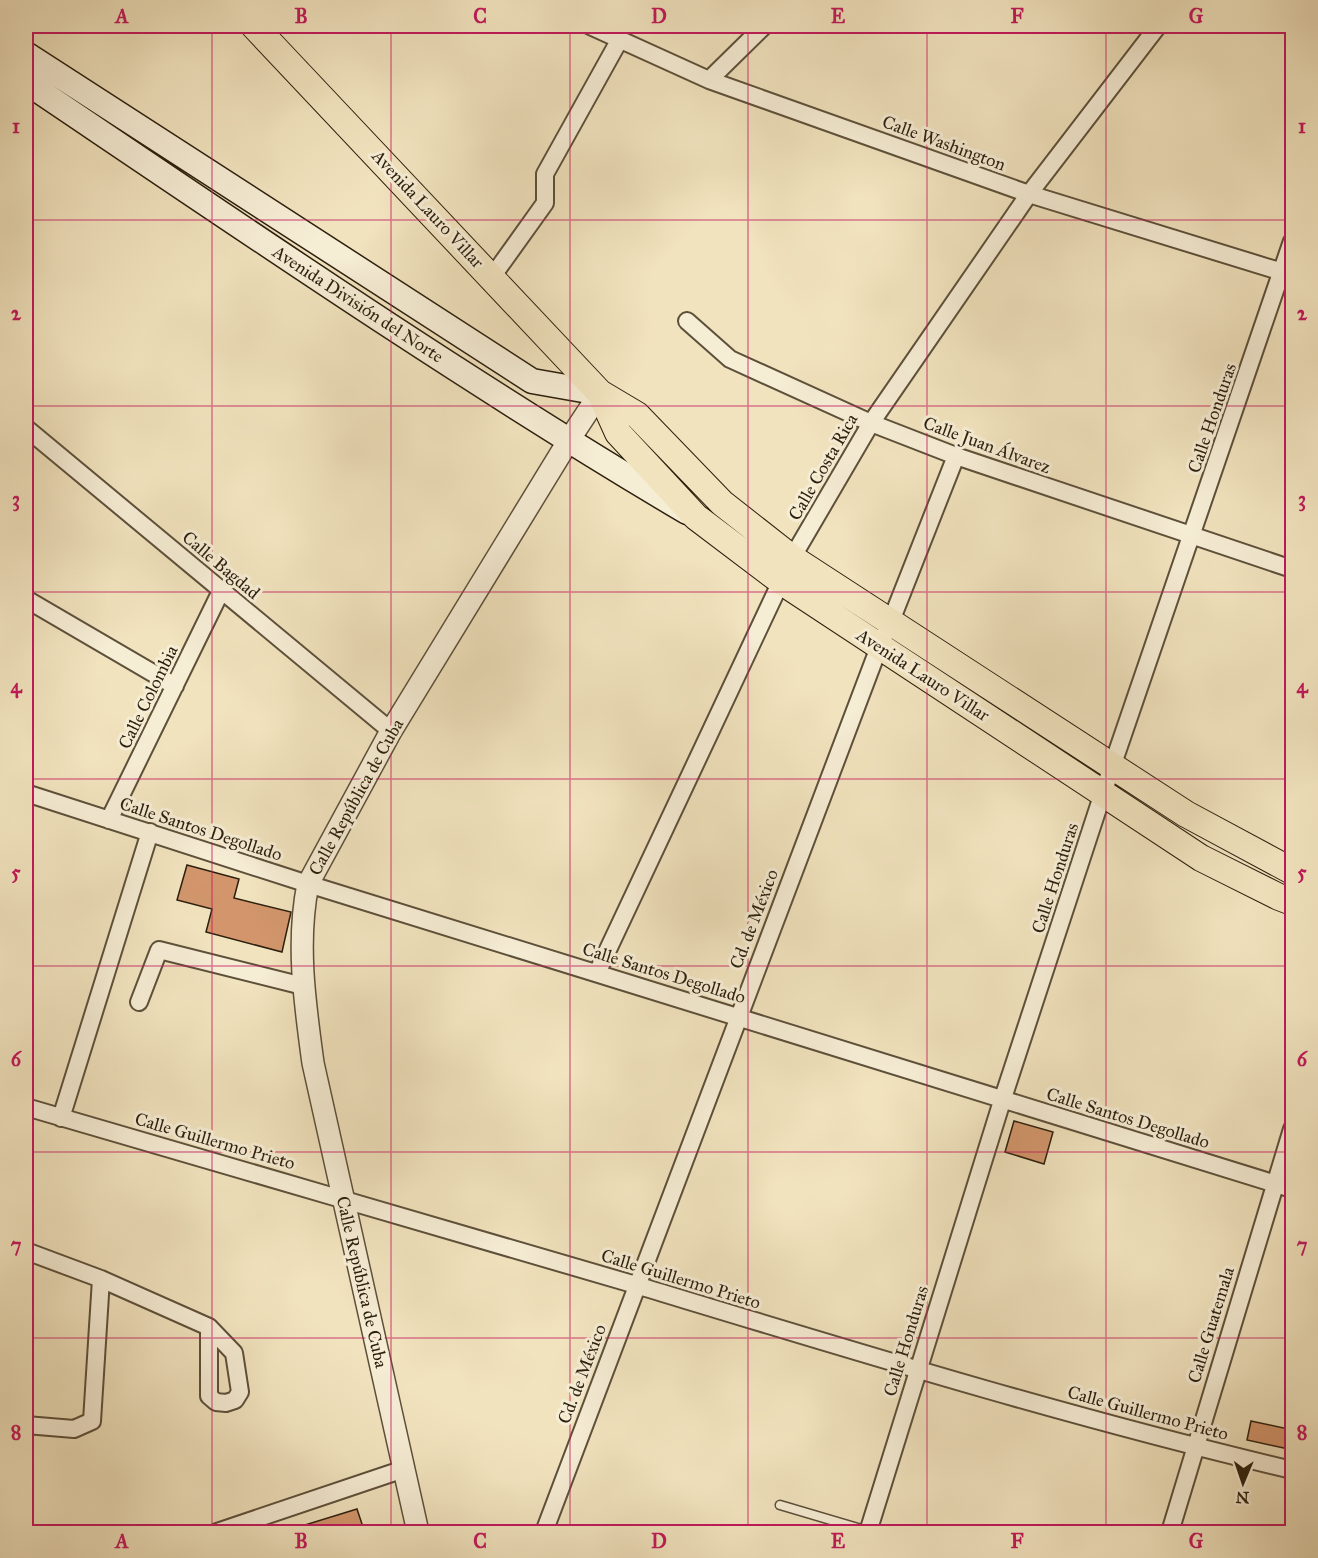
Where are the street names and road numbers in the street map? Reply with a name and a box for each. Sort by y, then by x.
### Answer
street label: Calle Washington [879,110,1009,177]
street label: Avenida Lauro Villar [367,144,489,273]
street label: Avenida División del Norte [268,240,448,367]
street label: Calle Honduras [1183,360,1241,476]
street label: Calle Costa Rica [784,409,863,524]
street label: Calle Juan Álvarez [920,410,1054,479]
street label: Calle Bagdad [177,526,264,605]
street label: Avenida Lauro Villar [851,623,994,726]
street label: Calle Colombia [113,641,183,752]
street label: Calle República de Cuba [304,715,408,879]
street label: Calle Santos Degollado [117,792,285,867]
street label: Calle Honduras [1027,820,1083,936]
street label: Cd. de México [725,866,783,972]
street label: Calle Santos Degollado [580,938,748,1009]
street label: Calle Santos Degollado [1044,1083,1212,1154]
street label: Calle Guillermo Prieto [132,1108,298,1174]
street label: Calle República de Cuba [332,1194,393,1370]
street label: Calle Guillermo Prieto [599,1244,763,1314]
street label: Calle Guatemala [1183,1264,1239,1386]
street label: Calle Honduras [879,1283,933,1399]
street label: Cd. de México [553,1321,611,1427]
street label: Calle Guillermo Prieto [1065,1381,1231,1445]

